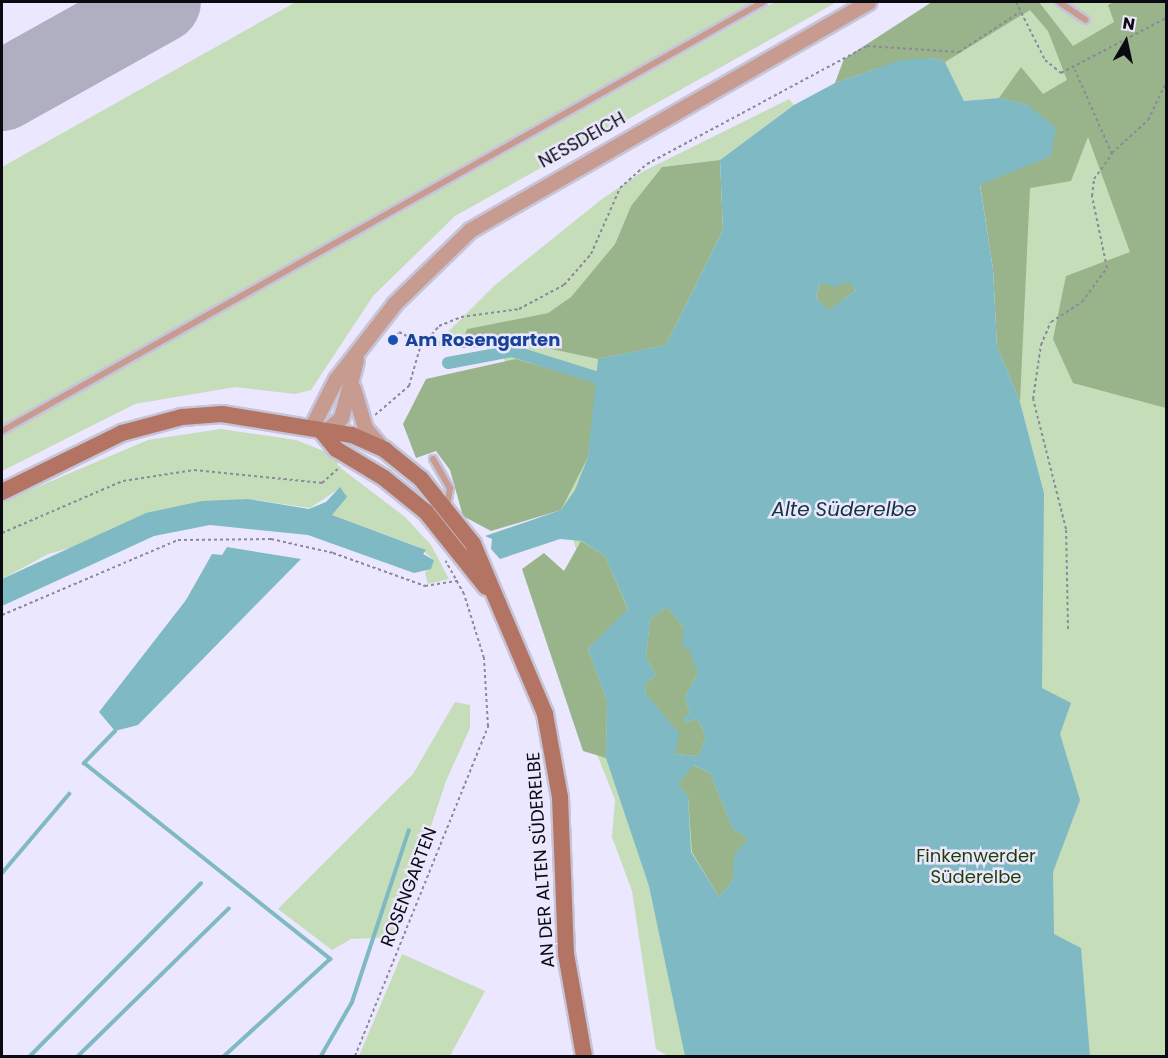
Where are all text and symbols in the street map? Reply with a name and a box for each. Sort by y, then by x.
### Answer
text: N [1121,11,1137,36]
north arrow [1096,12,1156,72]
street label: NESSDEICH [535,107,629,173]
place label: Am Rosengarten [405,329,560,351]
marker: Am Rosengarten [386,333,400,347]
water label: Alte Süderelbe [771,497,917,521]
street label: AN DER ALTEN SÜDERELBE [523,751,559,969]
street label: ROSENGARTEN [376,824,442,950]
park label: Finkenwerder Süderelbe [916,846,1036,888]

